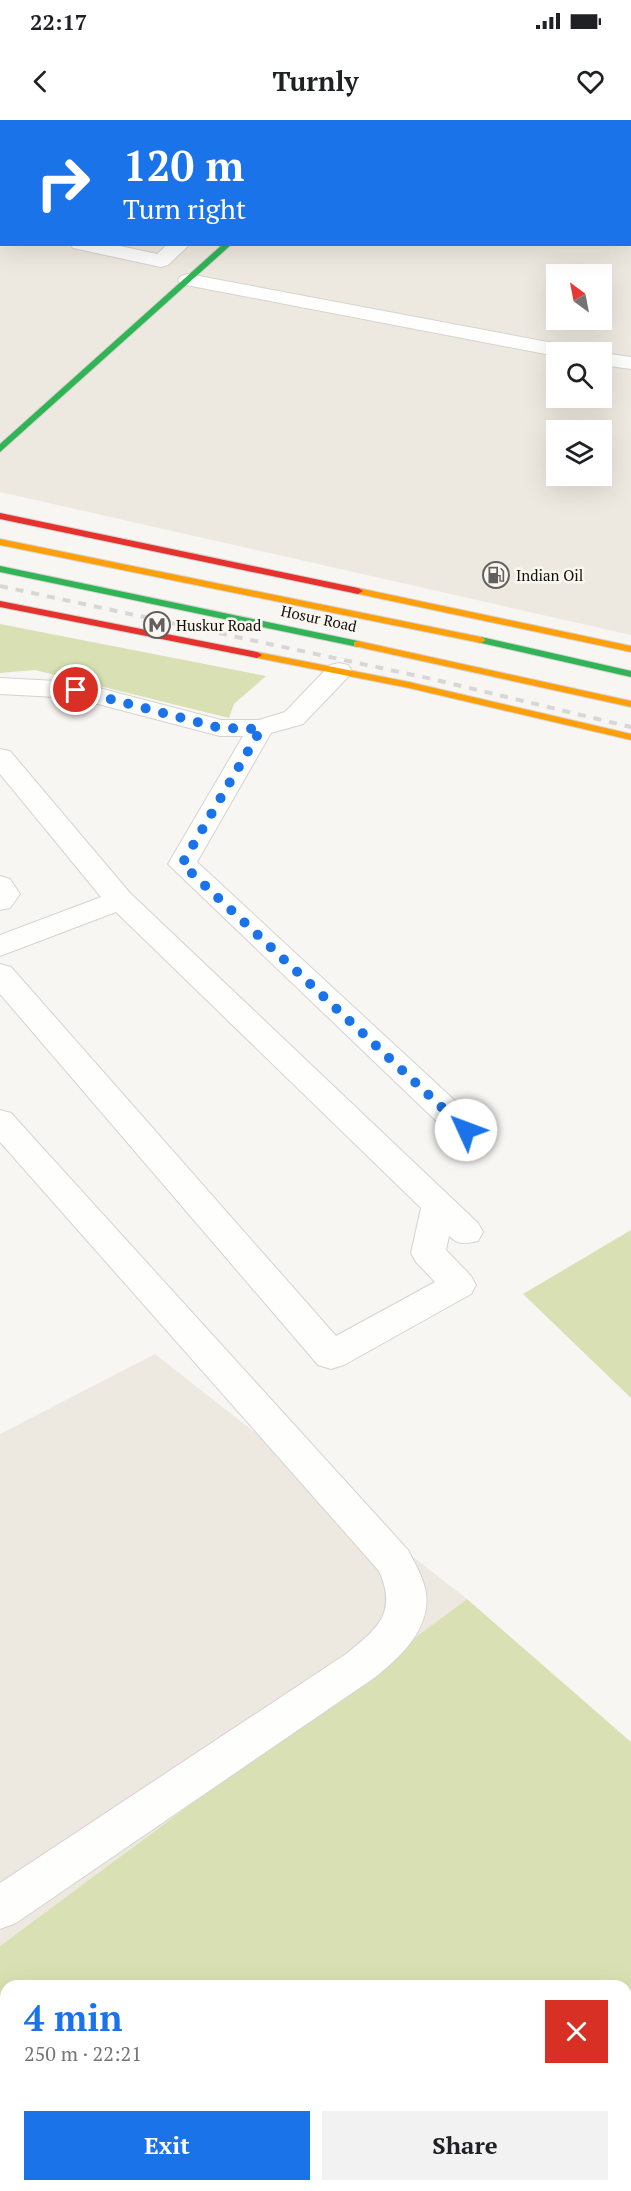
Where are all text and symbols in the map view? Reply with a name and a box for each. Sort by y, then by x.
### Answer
text: 22:17 [30,7,87,36]
text: Turnly [272,63,359,99]
icon: back [24,65,57,98]
icon: heart [574,65,607,98]
text: 120 m [123,137,244,193]
icon: right [24,144,102,222]
text: Turn right [123,191,246,227]
north arrow [546,264,612,330]
map controls [546,264,612,486]
button: search [546,342,612,408]
button: layers [546,420,612,486]
fuel station icon: Indian Oil [481,560,511,590]
place label: Indian Oil [516,565,583,585]
street label: Hosur Road [279,600,359,636]
metro station icon: Huskur Road [142,610,172,640]
place label: Huskur Road [176,615,261,635]
pin [50,664,101,715]
icon: arrive [59,673,92,706]
position arrow [434,1098,498,1162]
text: 4 min [24,1994,122,2041]
button: close [545,2000,608,2063]
text: 250 m · 22:21 [24,2040,142,2067]
button: Exit [24,2111,310,2180]
button: Share [322,2111,608,2180]

